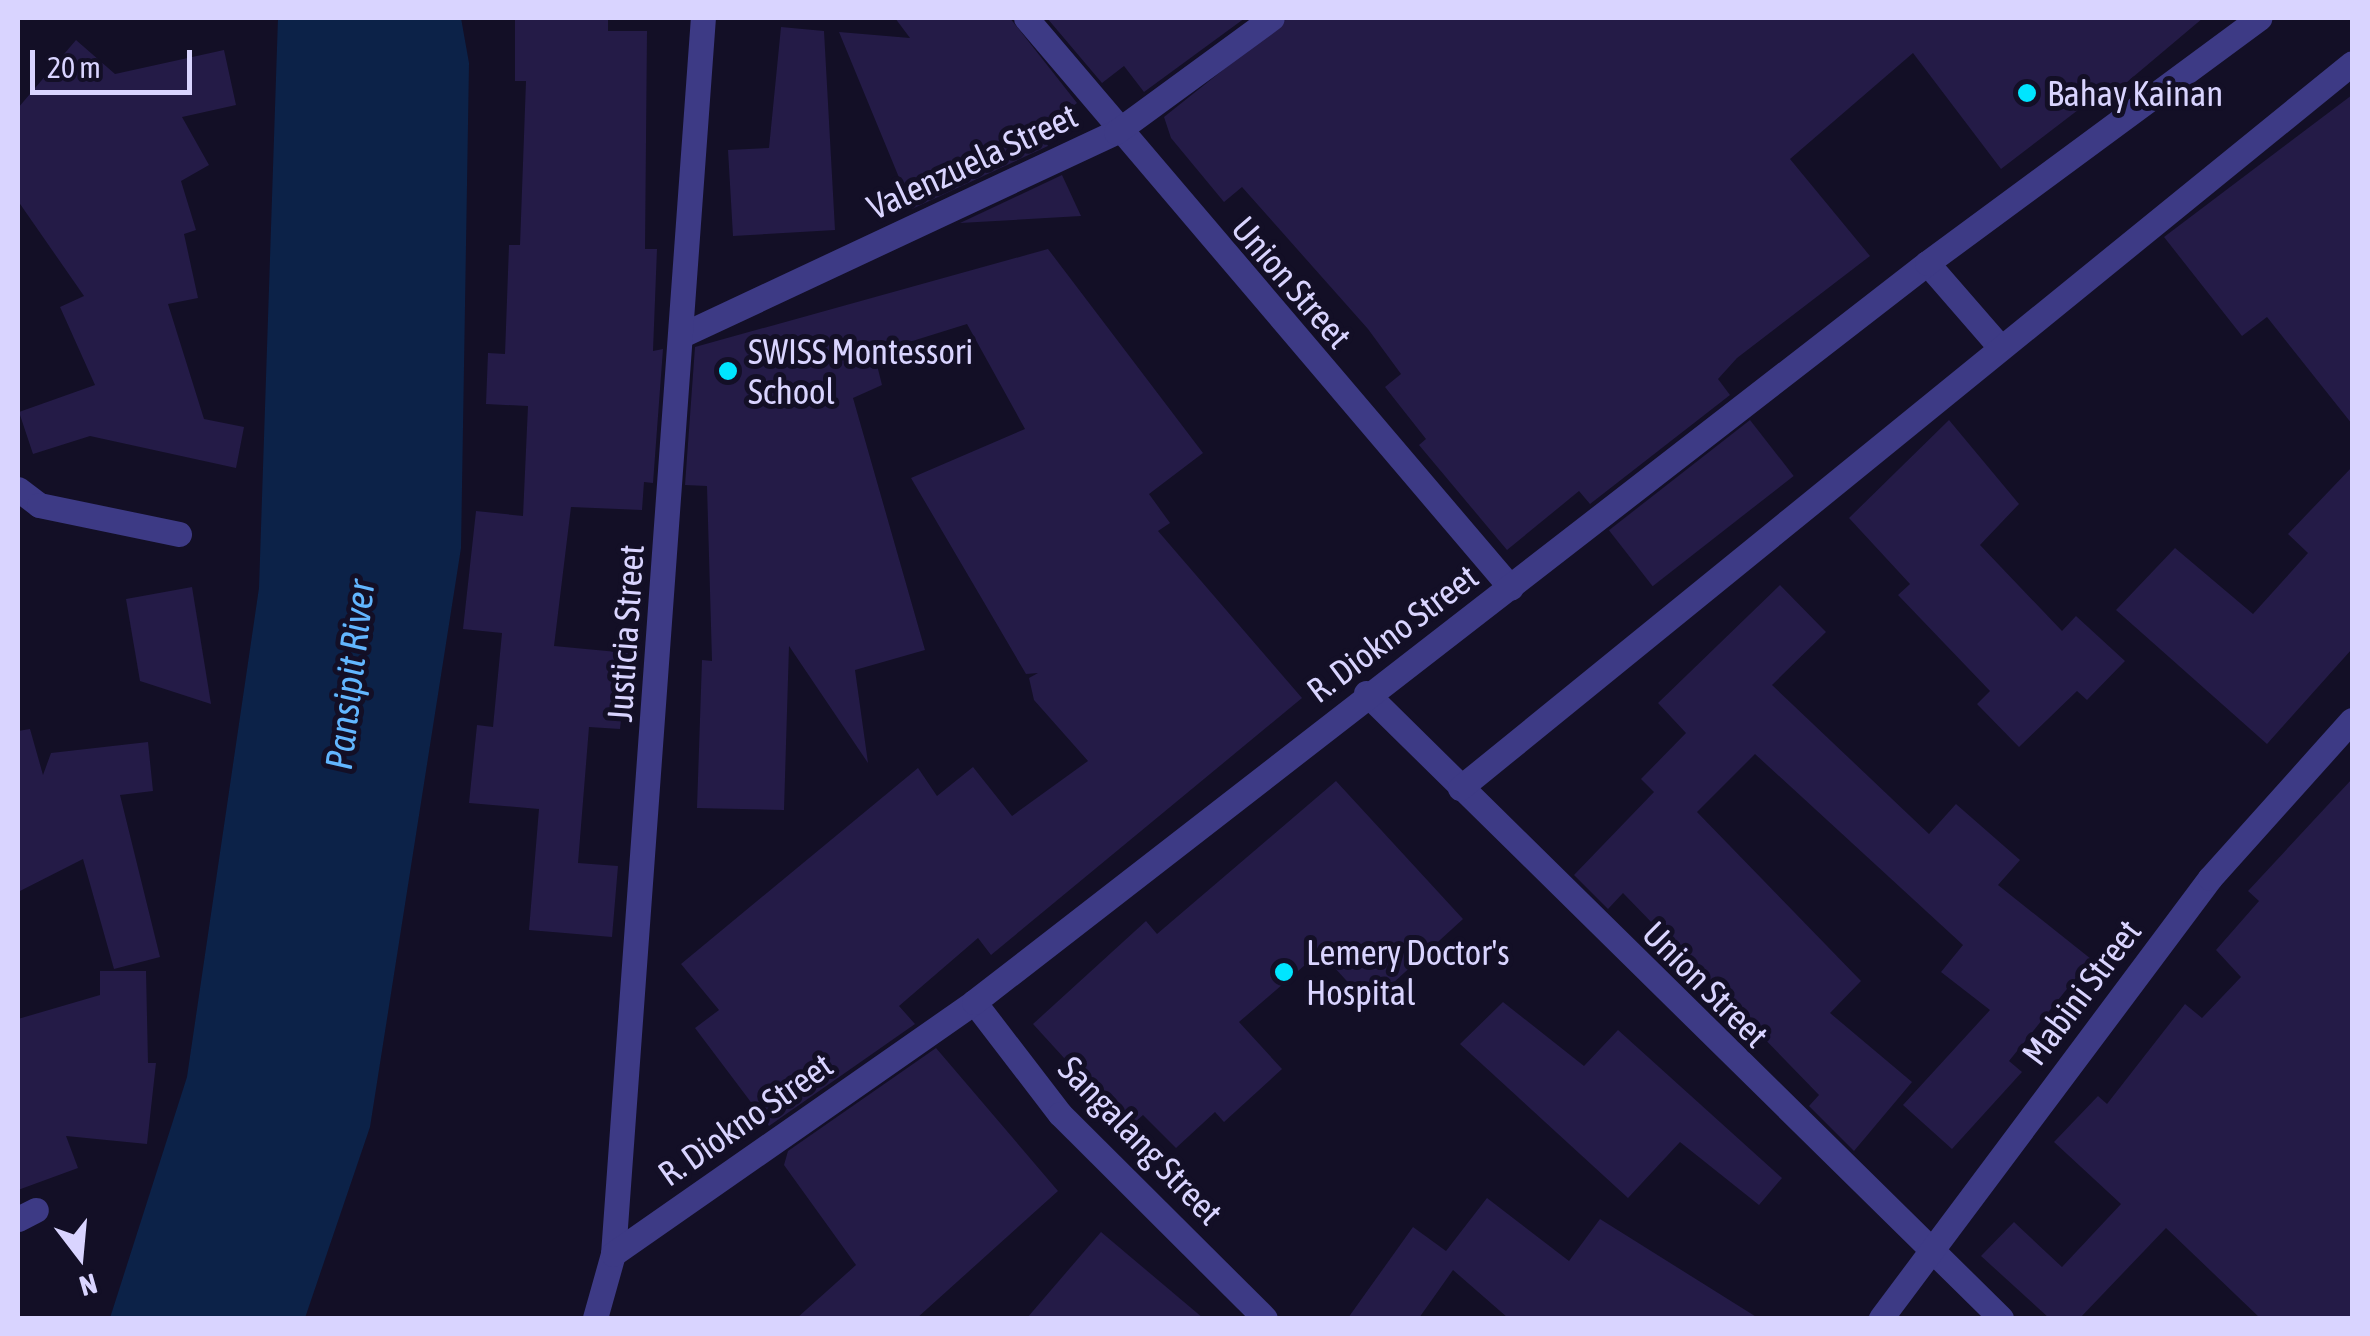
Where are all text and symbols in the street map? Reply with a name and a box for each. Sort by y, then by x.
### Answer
scale bar [35,30,198,92]
text: 20 m [47,50,101,84]
place label: Bahay Kainan [2047,72,2223,114]
marker: Bahay Kainan [2016,82,2038,104]
street label: Valenzuela Street [860,94,1084,228]
street label: Union Street [1223,208,1361,356]
place label: SWISS Montessori School [748,330,973,412]
marker: SWISS Montessori School [717,360,739,382]
street label: Justicia Street [598,543,652,723]
street label: R. Diokno Street [1298,555,1486,711]
water label: Pansipit River [316,577,384,773]
street label: Mabini Street [2013,911,2149,1073]
street label: Union Street [1634,912,1778,1056]
place label: Lemery Doctor's Hospital [1306,931,1510,1013]
marker: Lemery Doctor's Hospital [1271,959,1297,985]
street label: R. Diokno Street [650,1044,840,1194]
street label: Sangalang Street [1050,1047,1232,1233]
north arrow [30,1206,130,1306]
text: N [76,1267,101,1302]

